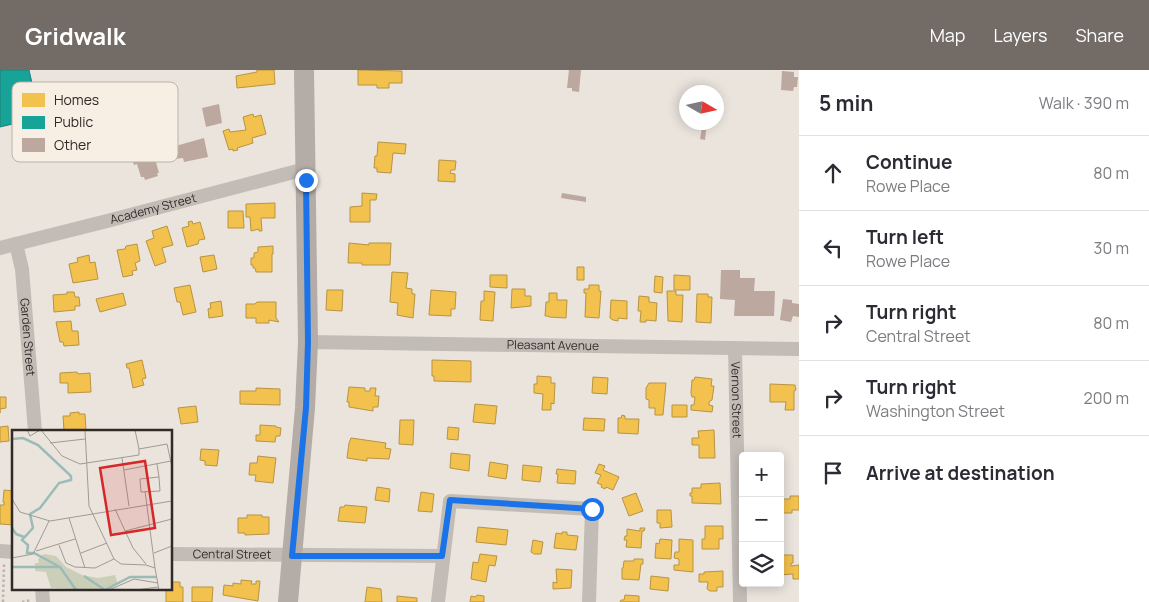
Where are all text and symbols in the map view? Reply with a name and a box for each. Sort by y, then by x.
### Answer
text: Gridwalk [25,19,126,52]
text: Map [930,23,965,47]
text: Layers [993,23,1047,47]
text: Share [1075,23,1124,47]
legend [12,82,178,162]
north arrow [679,85,724,130]
text: 5 min [819,89,873,117]
text: Homes [54,90,99,109]
text: Walk · 390 m [1039,92,1129,114]
text: Public [54,112,94,131]
text: Other [54,135,91,154]
text: Continue [866,149,952,175]
icon: ahead [819,159,847,187]
text: 80 m [1093,162,1129,184]
route end [295,169,318,192]
text: Rowe Place [866,175,950,197]
street label: Academy Street [108,189,198,228]
text: Turn left [866,224,944,250]
icon: left [819,234,847,262]
text: 30 m [1094,237,1129,259]
text: Rowe Place [866,250,950,272]
street label: Garden Street [16,297,40,377]
text: Turn right [866,299,956,325]
icon: right [819,309,847,337]
text: 80 m [1093,312,1129,334]
text: Central Street [866,325,971,347]
street label: Pleasant Avenue [507,336,599,354]
street label: Vernon Street [727,361,746,439]
text: Turn right [866,374,956,400]
icon: right [819,384,847,412]
text: 200 m [1084,387,1129,409]
text: Washington Street [866,400,1005,422]
inset map [12,430,172,590]
map controls [739,452,784,587]
button: + [739,452,784,497]
icon: arrive [819,459,847,487]
text: Arrive at destination [866,460,1055,486]
button: − [739,497,784,542]
route start [581,498,604,521]
button: layers [739,542,784,587]
street label: Central Street [193,545,272,563]

